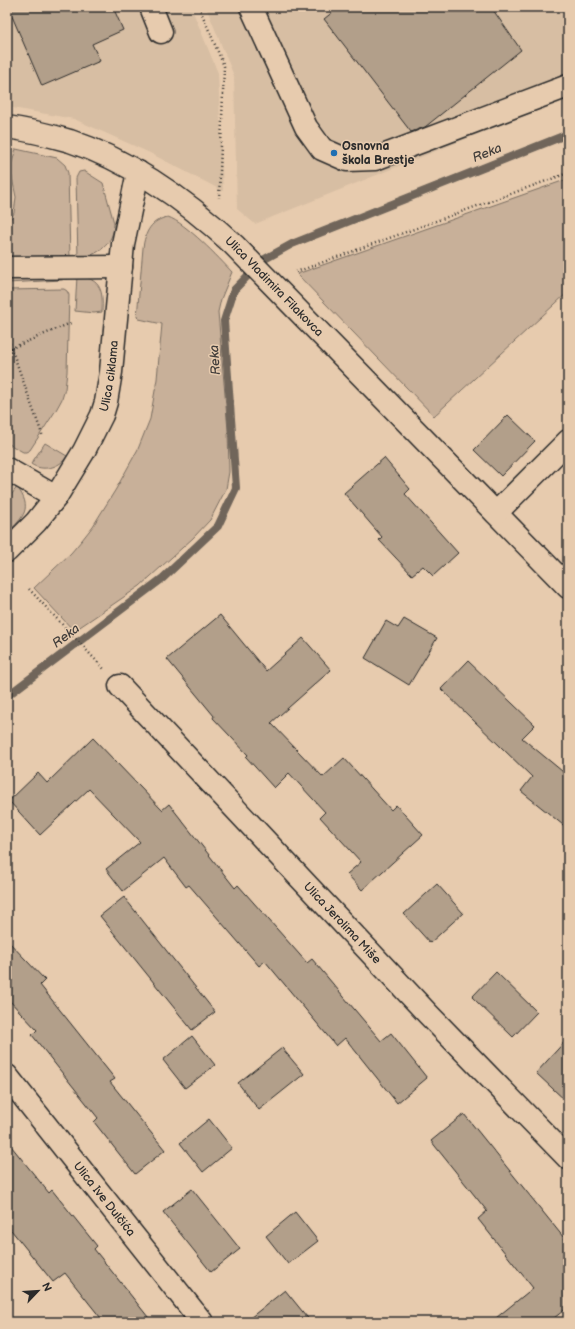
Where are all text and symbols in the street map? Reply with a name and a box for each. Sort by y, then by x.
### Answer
place label: Osnovna škola Brestje [342,139,415,168]
water label: Reka [470,140,504,166]
marker: Osnovna škola Brestje [329,148,339,158]
street label: Ulica Vladimira Filakovca [222,233,327,340]
street label: Ulica ciklama [96,339,121,413]
water label: Reka [206,344,224,376]
water label: Reka [49,621,83,651]
street label: Ulica Jerolima Miše [301,879,384,967]
street label: Ulica Ive Dulčića [70,1159,139,1240]
north arrow [18,1271,58,1311]
text: N [39,1280,54,1293]

